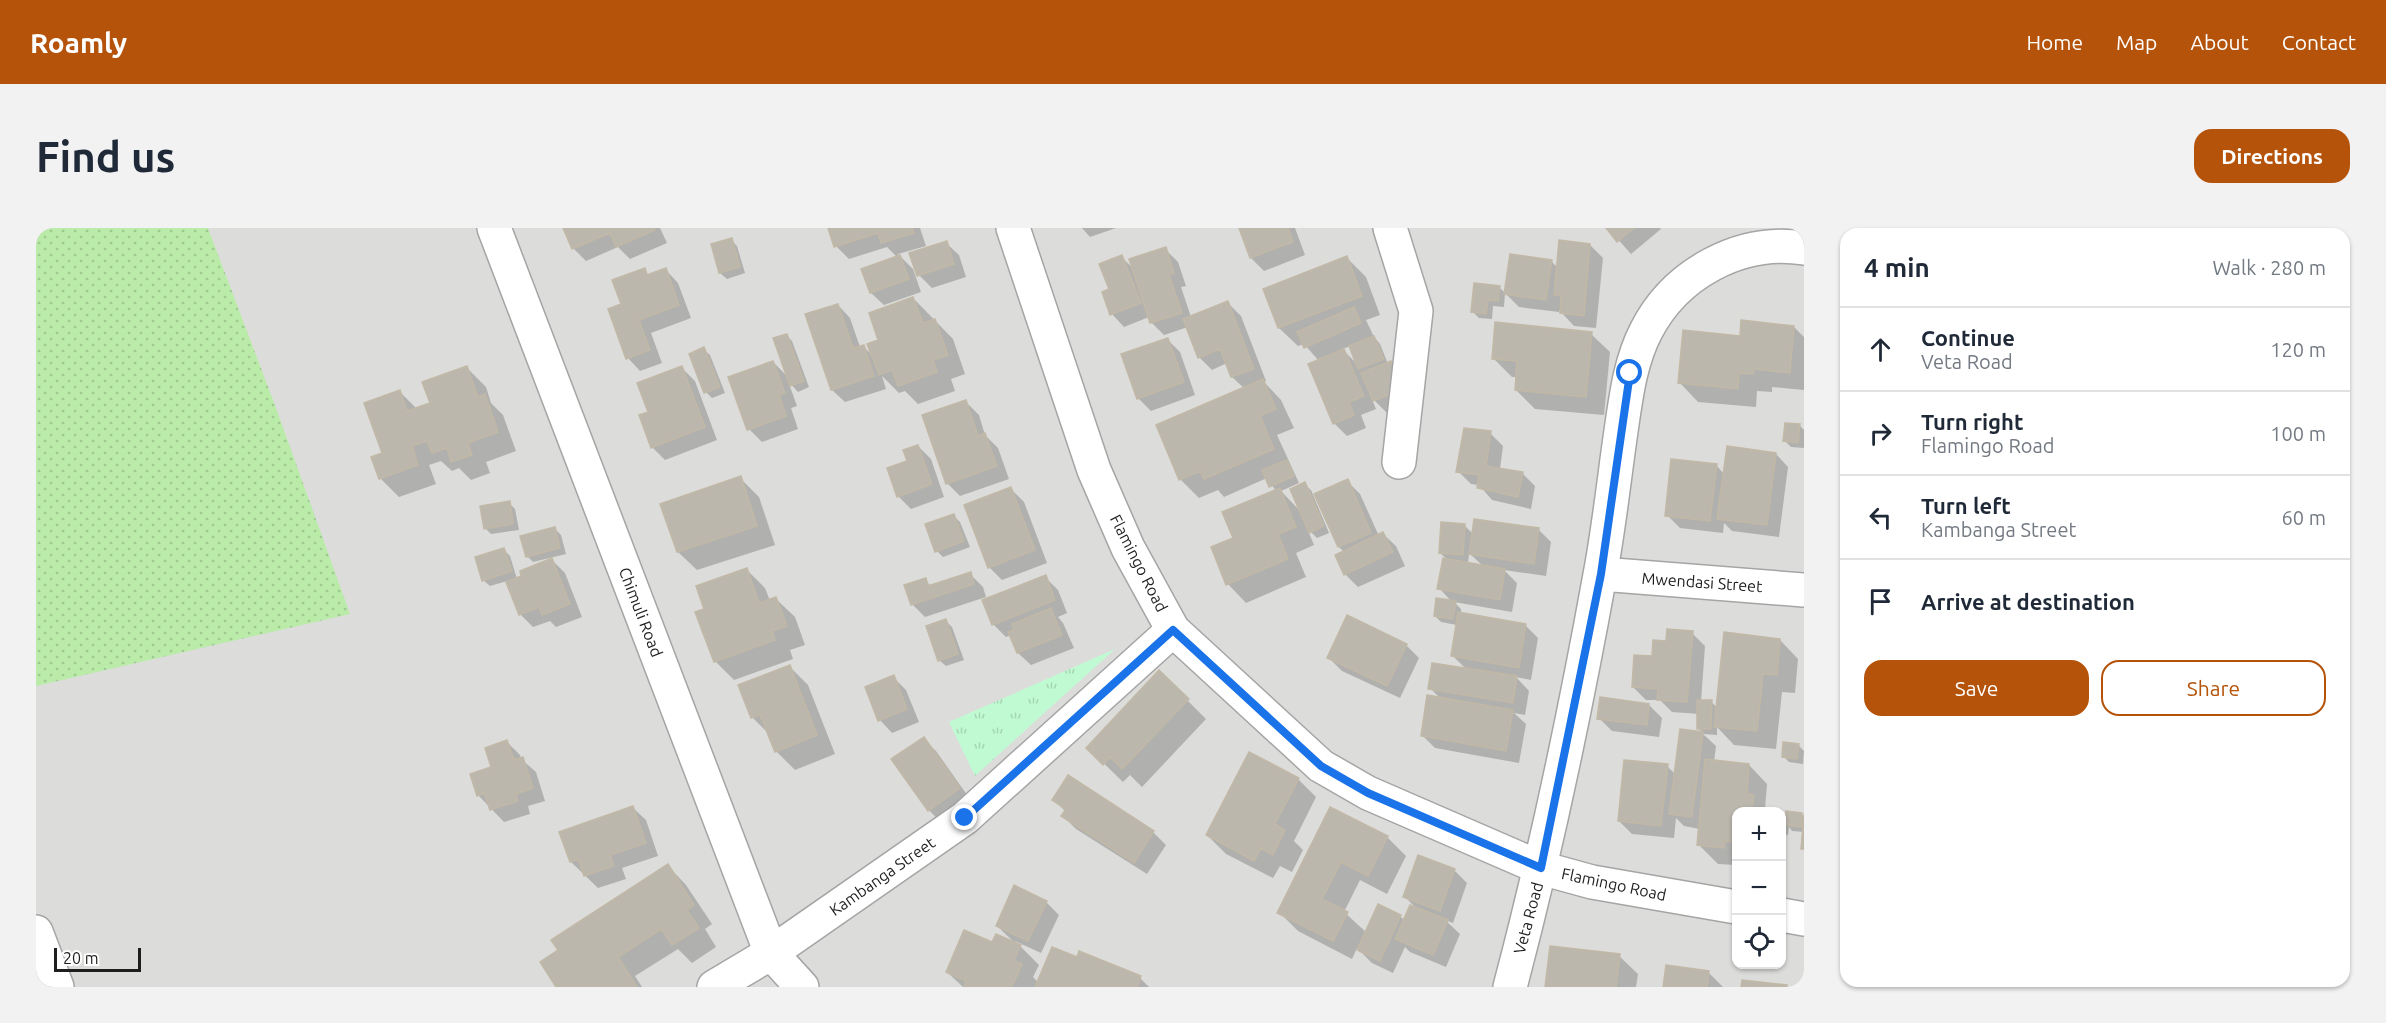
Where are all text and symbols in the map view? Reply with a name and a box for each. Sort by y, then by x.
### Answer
text: Roamly [30,27,127,58]
text: Home [2026,30,2083,54]
text: Map [2116,30,2157,54]
text: About [2190,30,2249,54]
text: Contact [2282,30,2356,54]
button: Directions [2194,129,2350,183]
text: Find us [36,133,175,180]
text: 4 min [1864,253,1930,282]
text: Walk · 280 m [2213,256,2326,279]
text: Continue [1921,325,2015,350]
icon: ahead [1864,333,1897,366]
text: 120 m [2270,338,2326,361]
text: Veta Road [1921,350,2013,373]
route start [1616,359,1642,385]
text: Turn right [1921,409,2023,434]
icon: right [1864,417,1897,450]
text: 100 m [2270,422,2326,445]
text: Flamingo Road [1921,434,2055,457]
text: Turn left [1921,493,2011,518]
icon: left [1864,501,1897,534]
text: 60 m [2282,506,2326,529]
street label: Flamingo Road [1107,511,1171,615]
text: Kambanga Street [1921,518,2076,541]
street label: Chimuli Road [616,565,666,659]
street label: Mwendasi Street [1641,569,1764,595]
icon: arrive [1864,585,1897,618]
text: Arrive at destination [1921,589,2135,614]
button: Save [1864,660,2089,716]
button: Share [2101,660,2326,716]
route end [951,804,977,830]
map controls [1732,807,1786,969]
button: + [1732,807,1786,861]
street label: Kambanga Street [826,833,939,919]
button: − [1732,861,1786,915]
street label: Flamingo Road [1560,864,1668,904]
street label: Veta Road [1510,880,1546,956]
button: locate [1732,915,1786,969]
scale bar [54,945,141,972]
text: 20 m [63,949,99,967]

